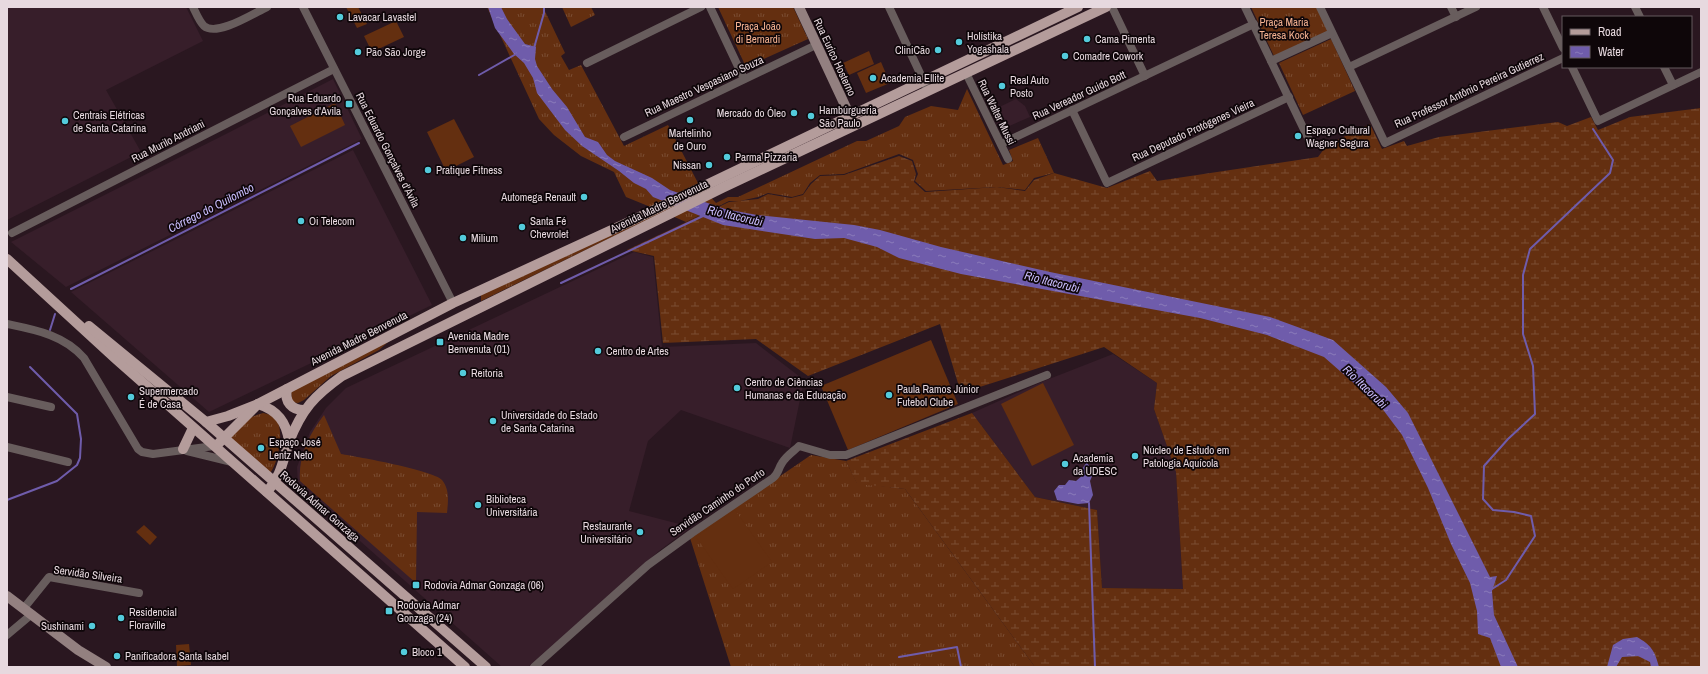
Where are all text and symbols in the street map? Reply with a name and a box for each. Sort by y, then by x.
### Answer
place label: Lavacar Lavastel [348,10,416,24]
marker: Lavacar Lavastel [335,12,345,22]
park label: Praça Maria Teresa Kock [1259,15,1309,42]
street label: Rua Eurico Hosterno [811,16,859,98]
legend [1562,16,1692,68]
park label: Praça João di Bernardi [735,19,781,46]
text: Road [1598,24,1622,40]
place label: Holístika Yogashala [967,29,1009,56]
place label: Cama Pimenta [1095,32,1155,46]
marker: Cama Pimenta [1082,34,1092,44]
marker: Holístika Yogashala [954,37,964,47]
place label: CliniCão [895,43,930,57]
text: Water [1598,44,1625,60]
place label: Pão São Jorge [366,45,426,59]
marker: CliniCão [933,45,943,55]
marker: Pão São Jorge [353,47,363,57]
place label: Comadre Cowork [1073,49,1144,63]
street label: Rua Professor Antônio Pereira Gutierrez [1392,49,1546,131]
marker: Comadre Cowork [1060,51,1070,61]
street label: Rua Maestro Vespasiano Souza [642,52,766,120]
street label: Rua Vereador Guido Bott [1030,67,1128,123]
place label: Academia Ellite [880,71,944,85]
marker: Academia Ellite [868,73,878,83]
place label: Real Auto Posto [1010,73,1049,100]
street label: Rua Walter Mussi [975,77,1019,147]
marker: Real Auto Posto [997,81,1007,91]
street label: Rua Eduardo Gonçalves d'Ávila [353,90,423,210]
place label: Rua Eduardo Gonçalves d'Avila [269,91,341,118]
street label: Rua Deputado Protógenes Vieira [1130,96,1256,164]
marker: Rua Eduardo Gonçalves d'Avila [344,99,354,109]
place label: Hambúrgueria São Paulo [819,103,877,130]
place label: Mercado do Óleo [717,106,786,120]
place label: Centrais Elétricas de Santa Catarina [73,108,146,135]
marker: Mercado do Óleo [789,108,799,118]
marker: Hambúrgueria São Paulo [806,111,816,121]
marker: Martelinho de Ouro [685,115,695,125]
marker: Centrais Elétricas de Santa Catarina [60,116,70,126]
street label: Rua Murilo Andriani [129,117,207,165]
place label: Espaço Cultural Wagner Segura [1306,123,1370,150]
place label: Martelinho de Ouro [669,126,711,153]
marker: Espaço Cultural Wagner Segura [1293,131,1303,141]
place label: Parma Pizzaria [735,150,797,164]
marker: Parma Pizzaria [722,152,732,162]
place label: Nissan [673,158,701,172]
marker: Nissan [704,160,714,170]
place label: Pratique Fitness [436,163,503,177]
marker: Pratique Fitness [423,165,433,175]
street label: Avenida Madre Benvenuta [607,176,710,236]
water label: Córrego do Quilombo [165,179,257,237]
place label: Automega Renault [500,190,576,204]
marker: Automega Renault [579,192,589,202]
water label: Rio Itacorubi [706,202,765,230]
place label: Oi Telecom [309,214,354,228]
place label: Santa Fé Chevrolet [530,214,569,241]
marker: Oi Telecom [296,216,306,226]
marker: Santa Fé Chevrolet [517,222,527,232]
place label: Milium [471,231,498,245]
marker: Milium [458,233,468,243]
water label: Rio Itacorubi [1023,267,1082,297]
street label: Avenida Madre Benvenuta [307,308,410,369]
place label: Avenida Madre Benvenuta (01) [447,329,510,356]
marker: Avenida Madre Benvenuta (01) [435,337,445,347]
place label: Centro de Artes [606,344,669,358]
marker: Centro de Artes [593,346,603,356]
water label: Rio Itacorubi [1339,362,1391,413]
place label: Reitoria [471,366,503,380]
marker: Reitoria [458,368,468,378]
place label: Centro de Ciências Humanas e da Educação [745,375,846,402]
place label: Paula Ramos Júnior Futebol Clube [897,382,979,409]
marker: Centro de Ciências Humanas e da Educação [732,383,742,393]
place label: Supermercado É de Casa [139,384,198,411]
marker: Paula Ramos Júnior Futebol Clube [884,390,894,400]
marker: Supermercado É de Casa [126,392,136,402]
place label: Universidade do Estado de Santa Catarina [501,408,598,435]
marker: Universidade do Estado de Santa Catarina [488,416,498,426]
place label: Espaço José Lentz Neto [269,435,321,462]
marker: Espaço José Lentz Neto [256,443,266,453]
place label: Núcleo de Estudo em Patologia Aquícola [1143,443,1229,470]
place label: Academia da UDESC [1072,451,1118,478]
marker: Núcleo de Estudo em Patologia Aquícola [1130,451,1140,461]
marker: Academia da UDESC [1060,459,1070,469]
street label: Servidão Caminho do Porto [667,465,767,539]
street label: Rodovia Admar Gonzaga [277,467,363,545]
place label: Biblioteca Universitária [486,492,538,519]
marker: Biblioteca Universitária [473,500,483,510]
place label: Restaurante Universitário [580,519,632,546]
marker: Restaurante Universitário [635,527,645,537]
street label: Servidão Silveira [53,562,123,586]
place label: Rodovia Admar Gonzaga (06) [424,578,544,592]
marker: Rodovia Admar Gonzaga (06) [411,580,421,590]
place label: Rodovia Admar Gonzaga (24) [397,598,459,625]
place label: Residencial Floraville [129,605,177,632]
marker: Rodovia Admar Gonzaga (24) [384,606,394,616]
marker: Residencial Floraville [116,613,126,623]
place label: Sushinami [41,619,84,633]
marker: Sushinami [87,621,97,631]
place label: Bloco 1 [412,645,442,659]
marker: Bloco 1 [399,647,409,657]
place label: Panificadora Santa Isabel [125,649,229,663]
marker: Panificadora Santa Isabel [112,651,122,661]

